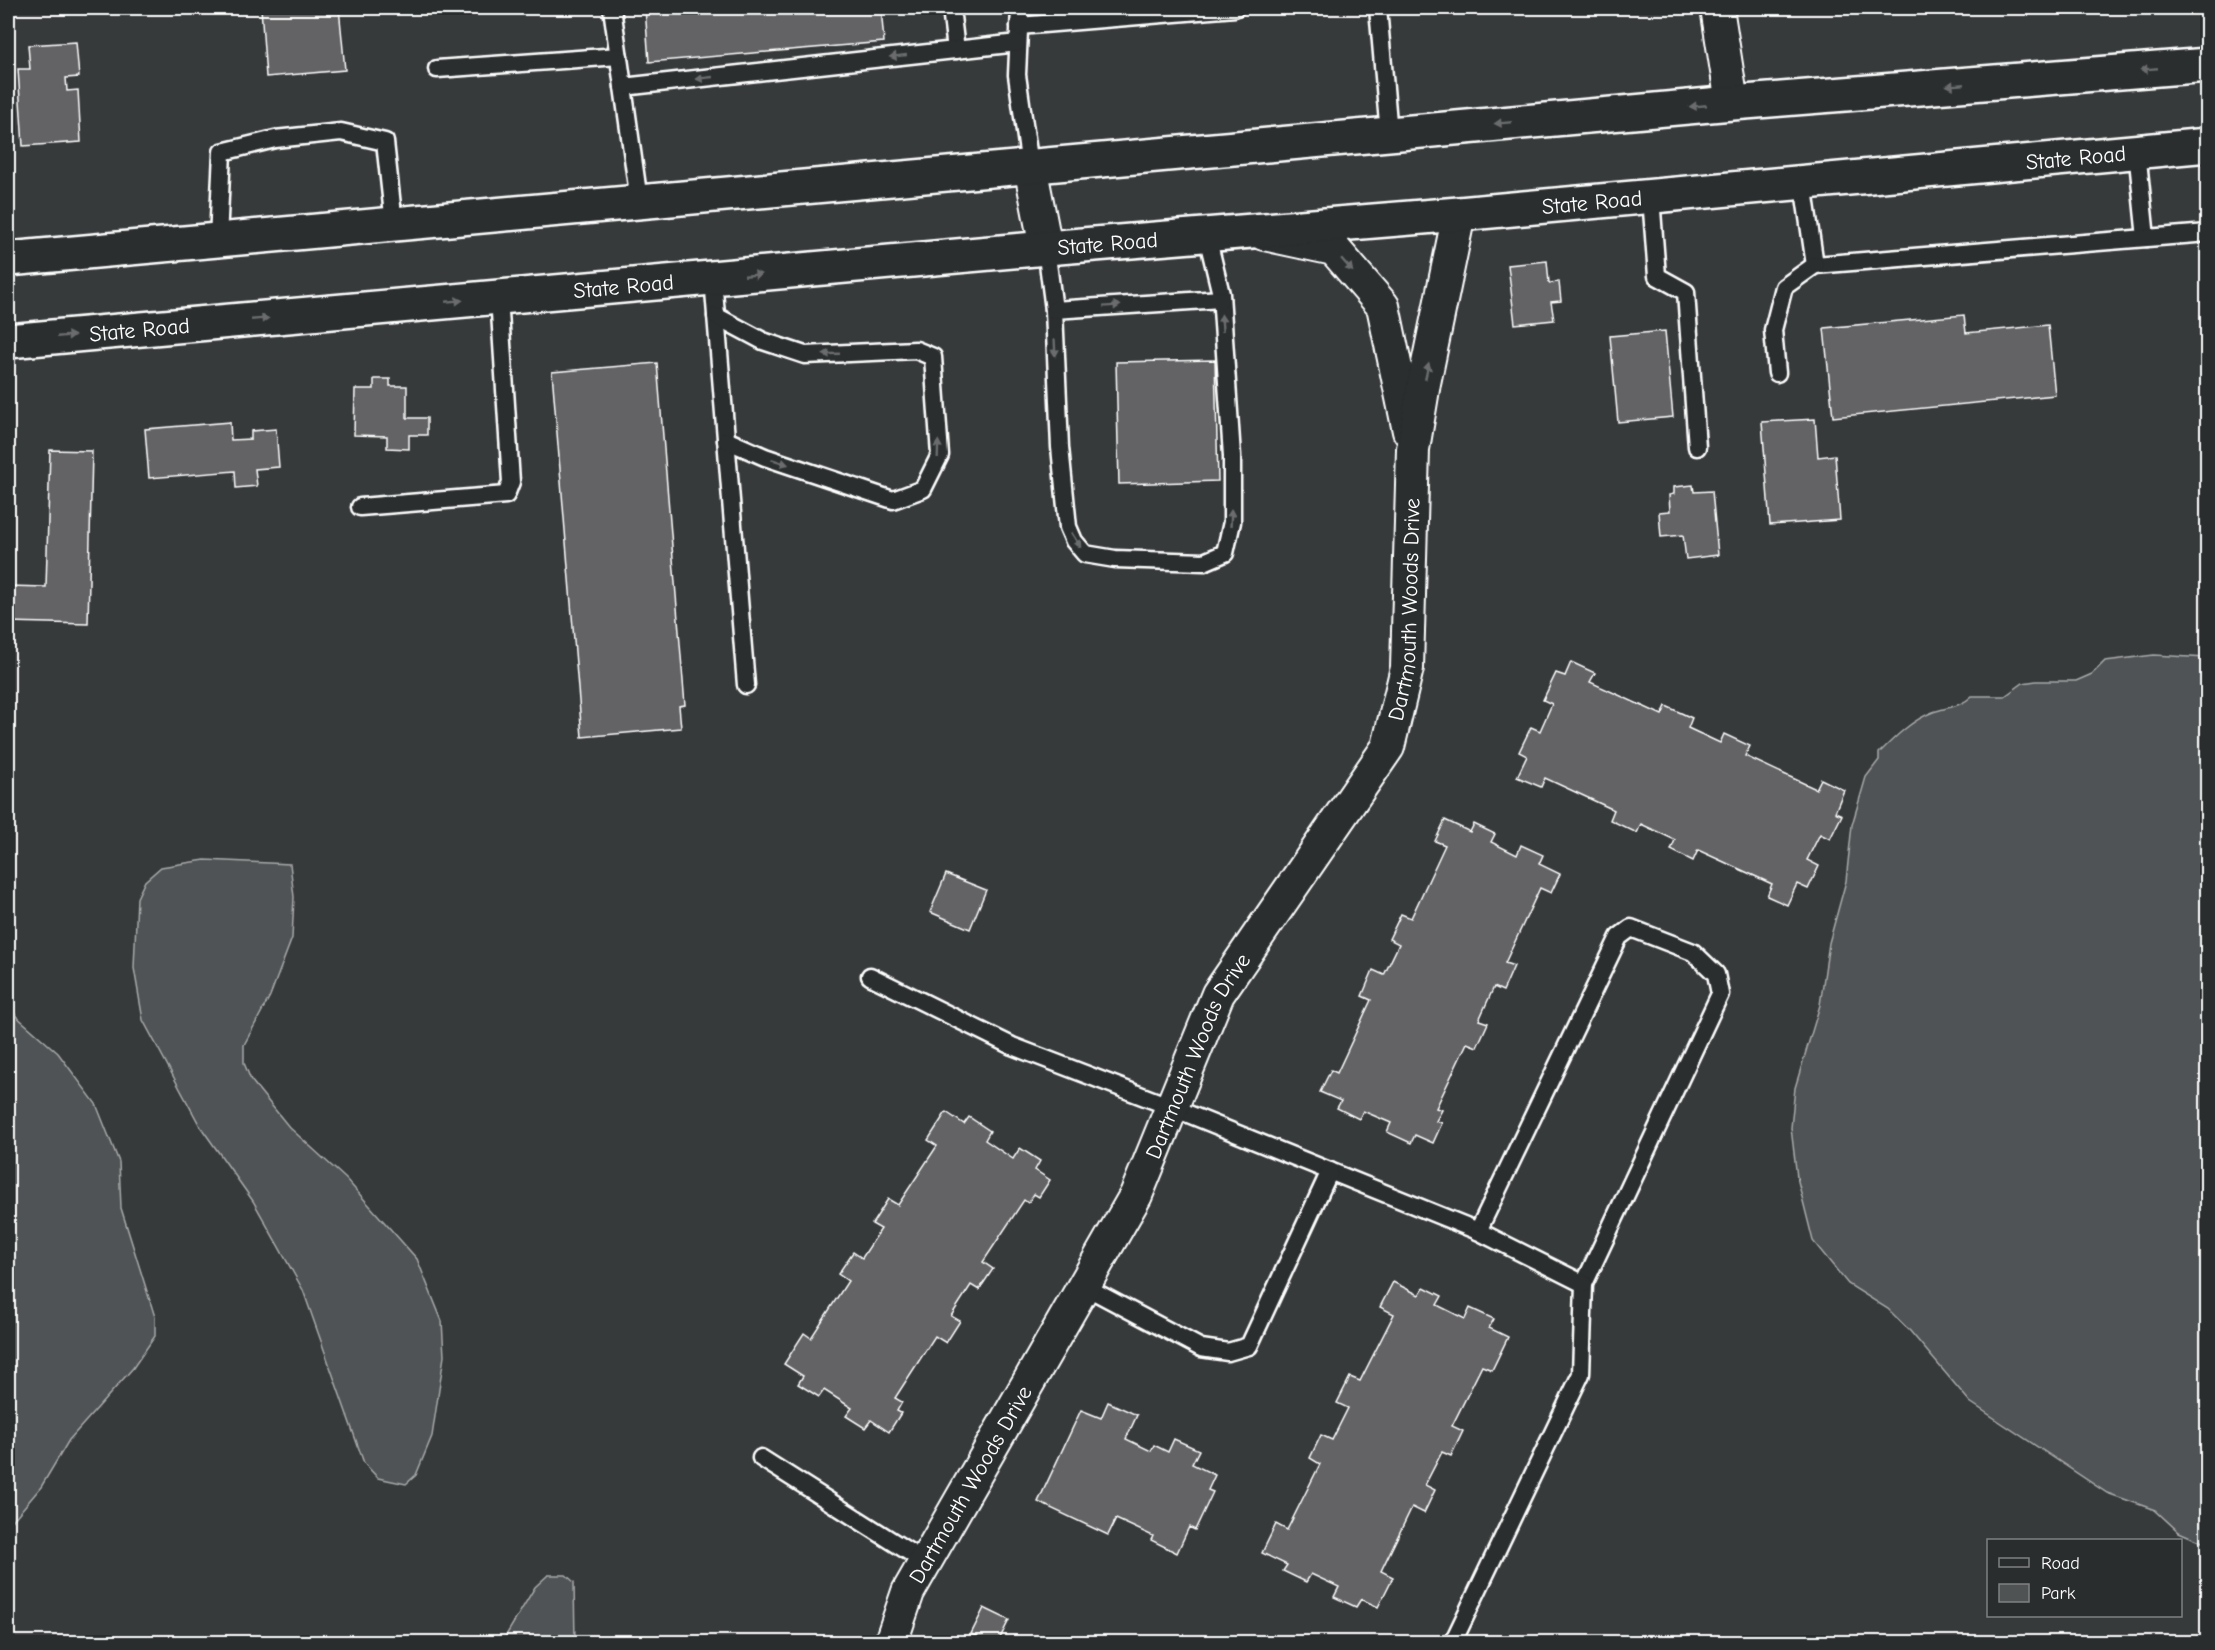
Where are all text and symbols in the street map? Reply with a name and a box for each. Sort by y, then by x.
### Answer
one-way arrow [889,52,908,61]
one-way arrow [2140,65,2159,74]
one-way arrow [695,73,714,83]
one-way arrow [1945,80,1964,90]
one-way arrow [1688,101,1707,111]
one-way arrow [1494,119,1513,128]
street label: State Road [2025,141,2127,176]
street label: State Road [1541,185,1643,220]
street label: State Road [1056,227,1159,261]
one-way arrow [1340,257,1353,272]
street label: State Road [572,269,675,304]
one-way arrow [744,270,763,280]
one-way arrow [445,296,464,306]
one-way arrow [1103,301,1122,311]
street label: State Road [88,313,191,348]
one-way arrow [1218,313,1227,332]
one-way arrow [251,314,270,324]
one-way arrow [56,331,75,341]
one-way arrow [1051,339,1060,358]
one-way arrow [822,349,841,358]
one-way arrow [1423,361,1432,380]
one-way arrow [934,439,943,458]
one-way arrow [771,458,789,468]
street label: Dartmouth Woods Drive [1383,498,1426,724]
one-way arrow [1226,508,1236,527]
one-way arrow [1070,532,1081,549]
street label: Dartmouth Woods Drive [1140,948,1256,1163]
street label: Dartmouth Woods Drive [904,1381,1038,1588]
legend [1987,1539,2182,1617]
text: Road [2041,1553,2080,1574]
text: Park [2041,1583,2076,1604]

